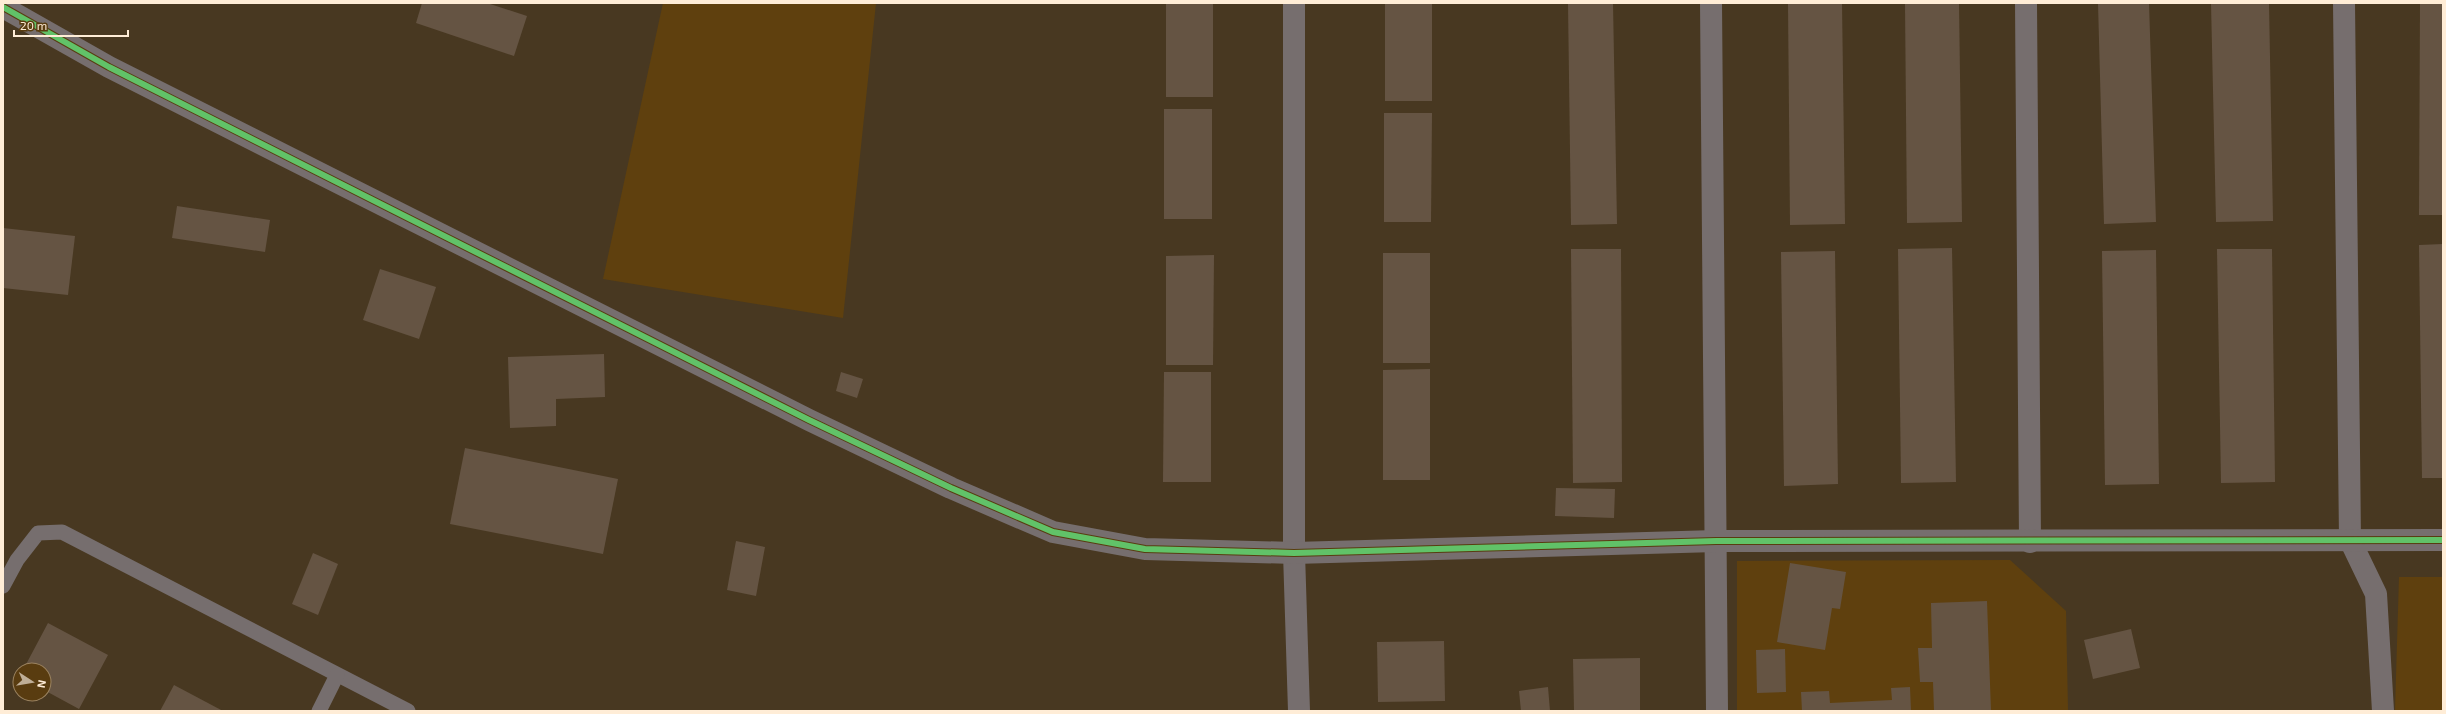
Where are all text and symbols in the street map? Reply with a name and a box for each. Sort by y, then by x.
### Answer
scale bar [14,12,128,38]
text: 20 m [20,18,47,32]
north arrow [12,662,52,702]
text: N [35,679,49,689]

